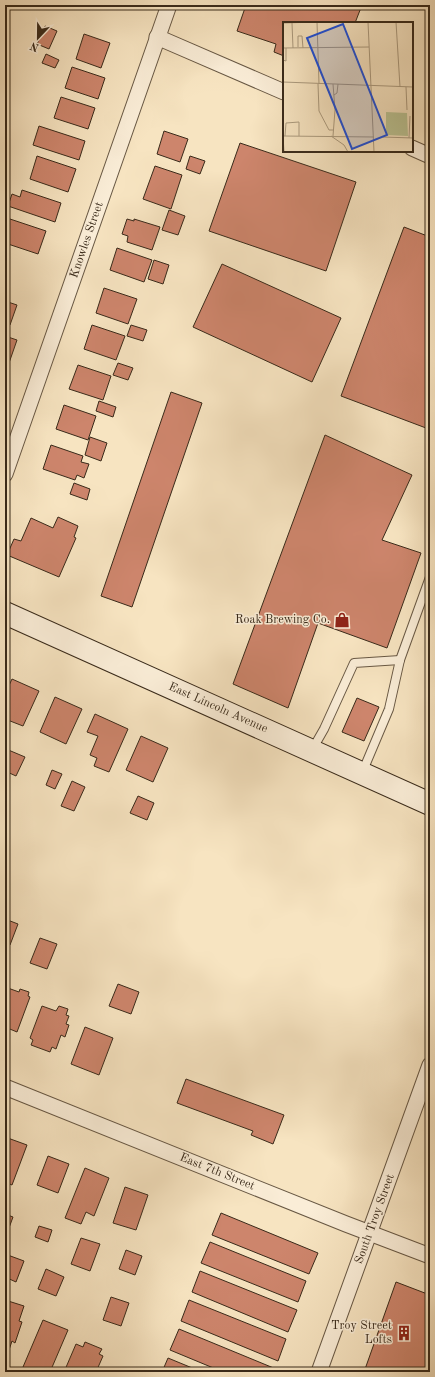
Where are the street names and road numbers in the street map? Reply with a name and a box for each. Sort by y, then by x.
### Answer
street label: Knowles Street [68,200,106,280]
street label: East Lincoln Avenue [167,681,270,735]
street label: East 7th Street [178,1151,256,1193]
street label: South Troy Street [353,1172,397,1266]

